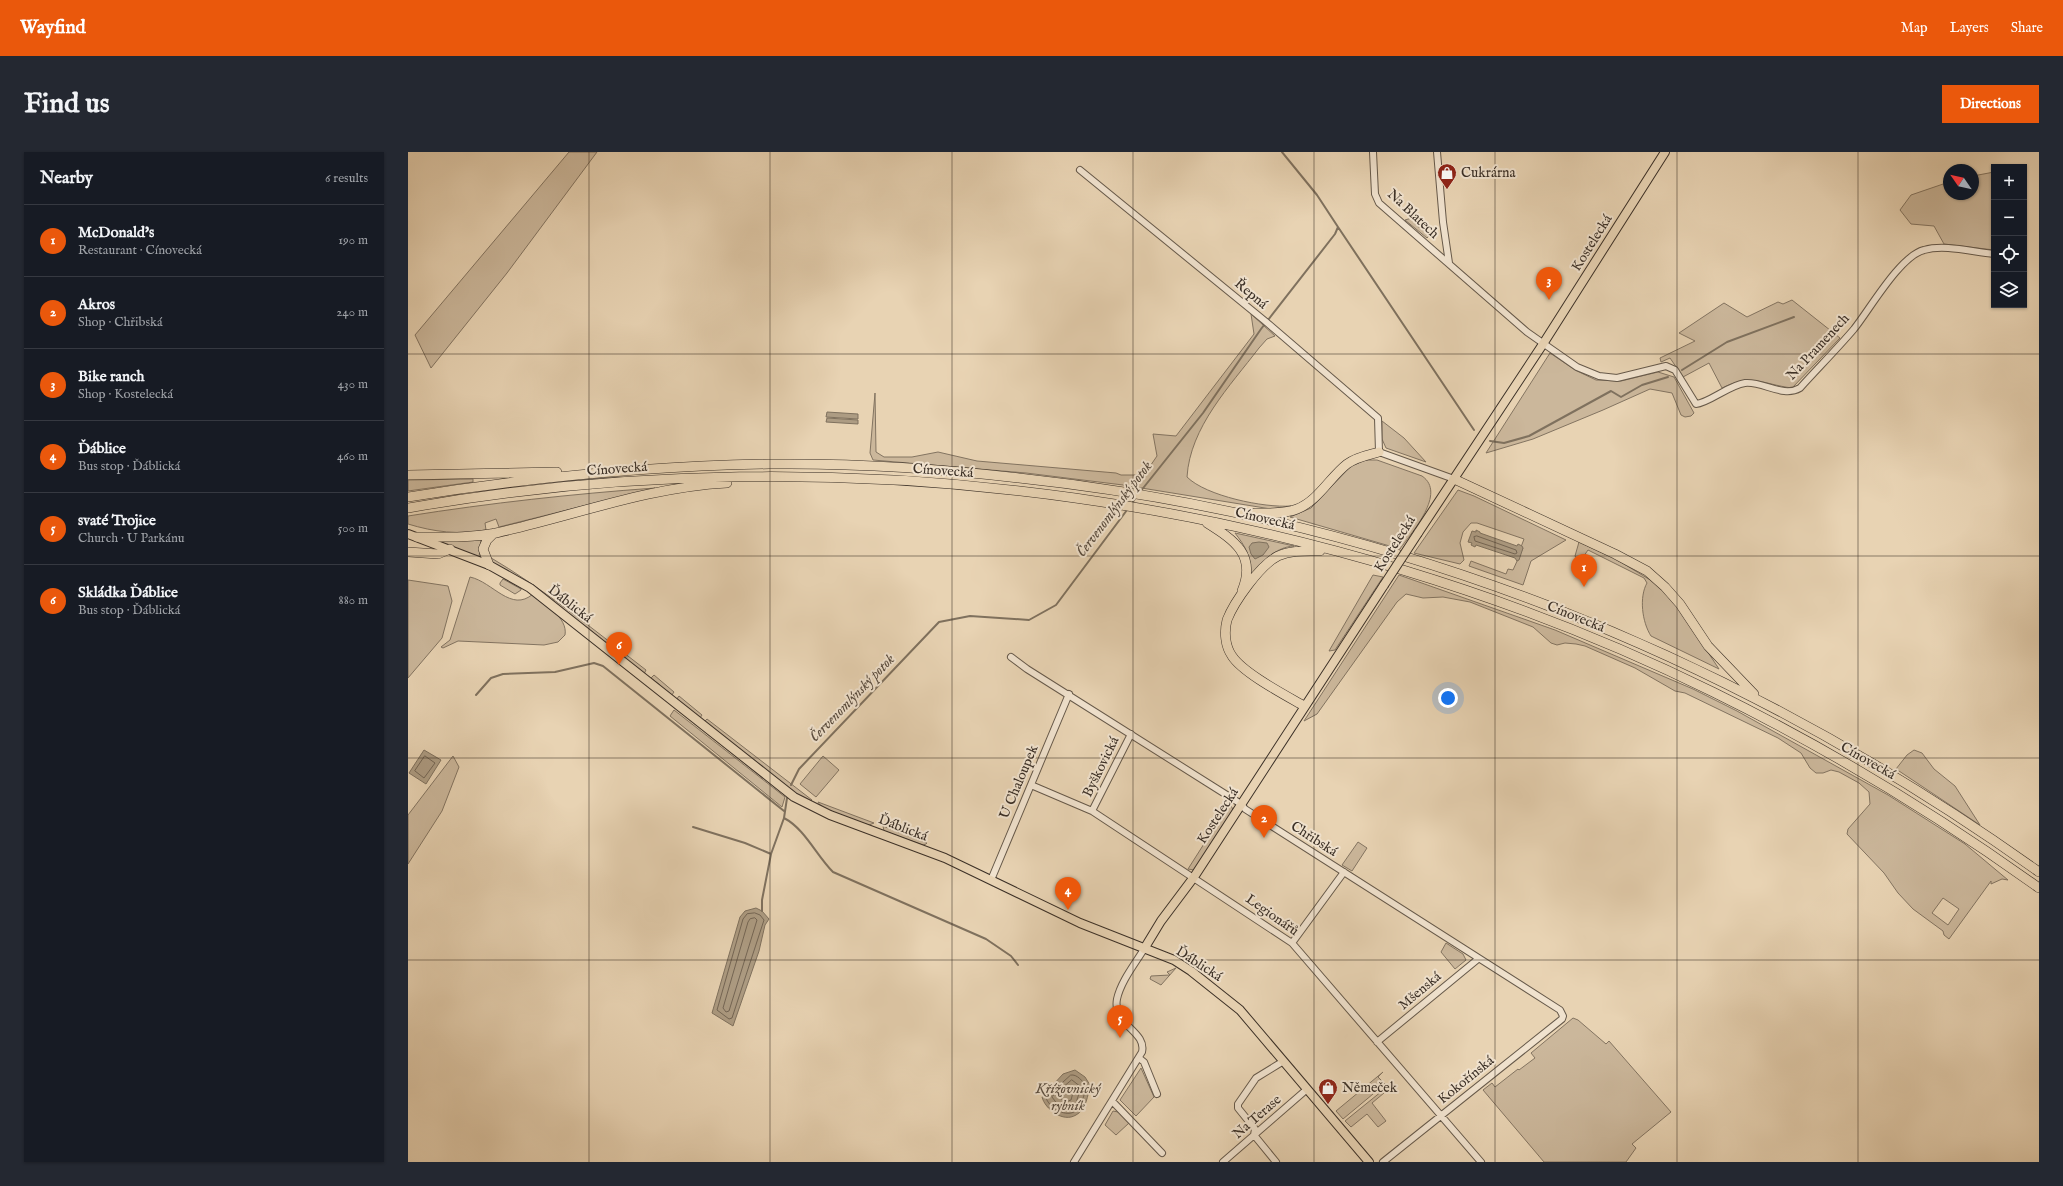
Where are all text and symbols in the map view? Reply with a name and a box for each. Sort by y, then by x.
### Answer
text: Wayfind [20,16,86,40]
text: Map [1901,19,1928,37]
text: Layers [1950,19,1989,37]
text: Share [2011,19,2043,37]
button: Directions [1942,85,2039,123]
text: Find us [24,87,110,122]
shop icon: Cukrárna [1436,162,1458,190]
place label: Cukrárna [1461,164,1517,182]
north arrow [1943,164,1979,200]
map controls [1991,164,2027,308]
button: + [1991,164,2027,200]
text: Nearby [40,168,93,189]
text: 6 results [325,170,368,187]
street label: Na Blatech [1383,185,1443,243]
button: − [1991,200,2027,236]
street label: Kostelecká [1568,210,1617,275]
text: McDonald's [78,223,154,242]
text: 1 [51,232,55,249]
text: 190 m [338,232,368,249]
button: locate [1991,236,2027,272]
text: Restaurant · Cínovecká [78,242,202,259]
pin: 3 [1536,267,1562,300]
button: layers [1991,272,2027,308]
street label: Řepná [1231,274,1273,314]
text: Akros [78,295,115,314]
text: 2 [50,304,56,321]
text: 240 m [336,304,368,321]
street label: Na Pramenech [1783,310,1854,384]
text: Shop · Chřibská [78,314,163,331]
text: Bike ranch [78,367,144,386]
text: 3 [51,376,55,393]
text: 430 m [338,376,368,393]
text: Shop · Kostelecká [78,386,173,403]
text: Ďáblice [78,439,126,458]
text: 4 [50,448,56,465]
text: 460 m [337,448,368,465]
water label: Červenomlýnský potok [1072,457,1156,561]
text: Bus stop · Ďáblická [78,458,180,475]
street label: Cínovecká [586,458,649,480]
street label: Cínovecká [912,460,975,482]
street label: Cínovecká [1233,503,1298,535]
text: svaté Trojice [78,511,156,530]
street label: Kostelecká [1370,512,1420,576]
text: 5 [51,520,55,537]
text: 500 m [338,520,368,537]
text: Church · U Parkánu [78,530,184,547]
pin: 1 [1571,554,1597,587]
street label: Ďáblická [544,580,597,628]
text: Skládka Ďáblice [78,583,178,602]
text: 6 [50,592,56,609]
text: 880 m [339,592,368,609]
street label: Cínovecká [1544,597,1608,637]
text: Bus stop · Ďáblická [78,602,180,619]
pin: 6 [606,632,632,665]
water label: Červenomlýnský potok [805,650,899,746]
your location [1438,688,1458,708]
street label: Byškovická [1079,733,1124,800]
street label: Cínovecká [1837,738,1900,784]
street label: U Chaloupek [995,742,1043,822]
street label: Kostelecká [1193,784,1243,848]
pin: 2 [1251,805,1277,838]
street label: Ďáblická [876,809,932,846]
street label: Chřibská [1287,817,1342,861]
pin: 4 [1055,877,1081,910]
street label: Legionářů [1242,890,1302,940]
street label: Ďáblická [1172,942,1227,986]
street label: Mšenská [1395,967,1446,1014]
pin: 5 [1107,1005,1133,1038]
street label: Kokořínská [1434,1051,1499,1108]
shop icon: Němeček [1317,1077,1339,1105]
water label: Křížovnický rybník [1034,1079,1102,1115]
place label: Němeček [1342,1079,1398,1097]
street label: Na Terase [1229,1091,1286,1143]

